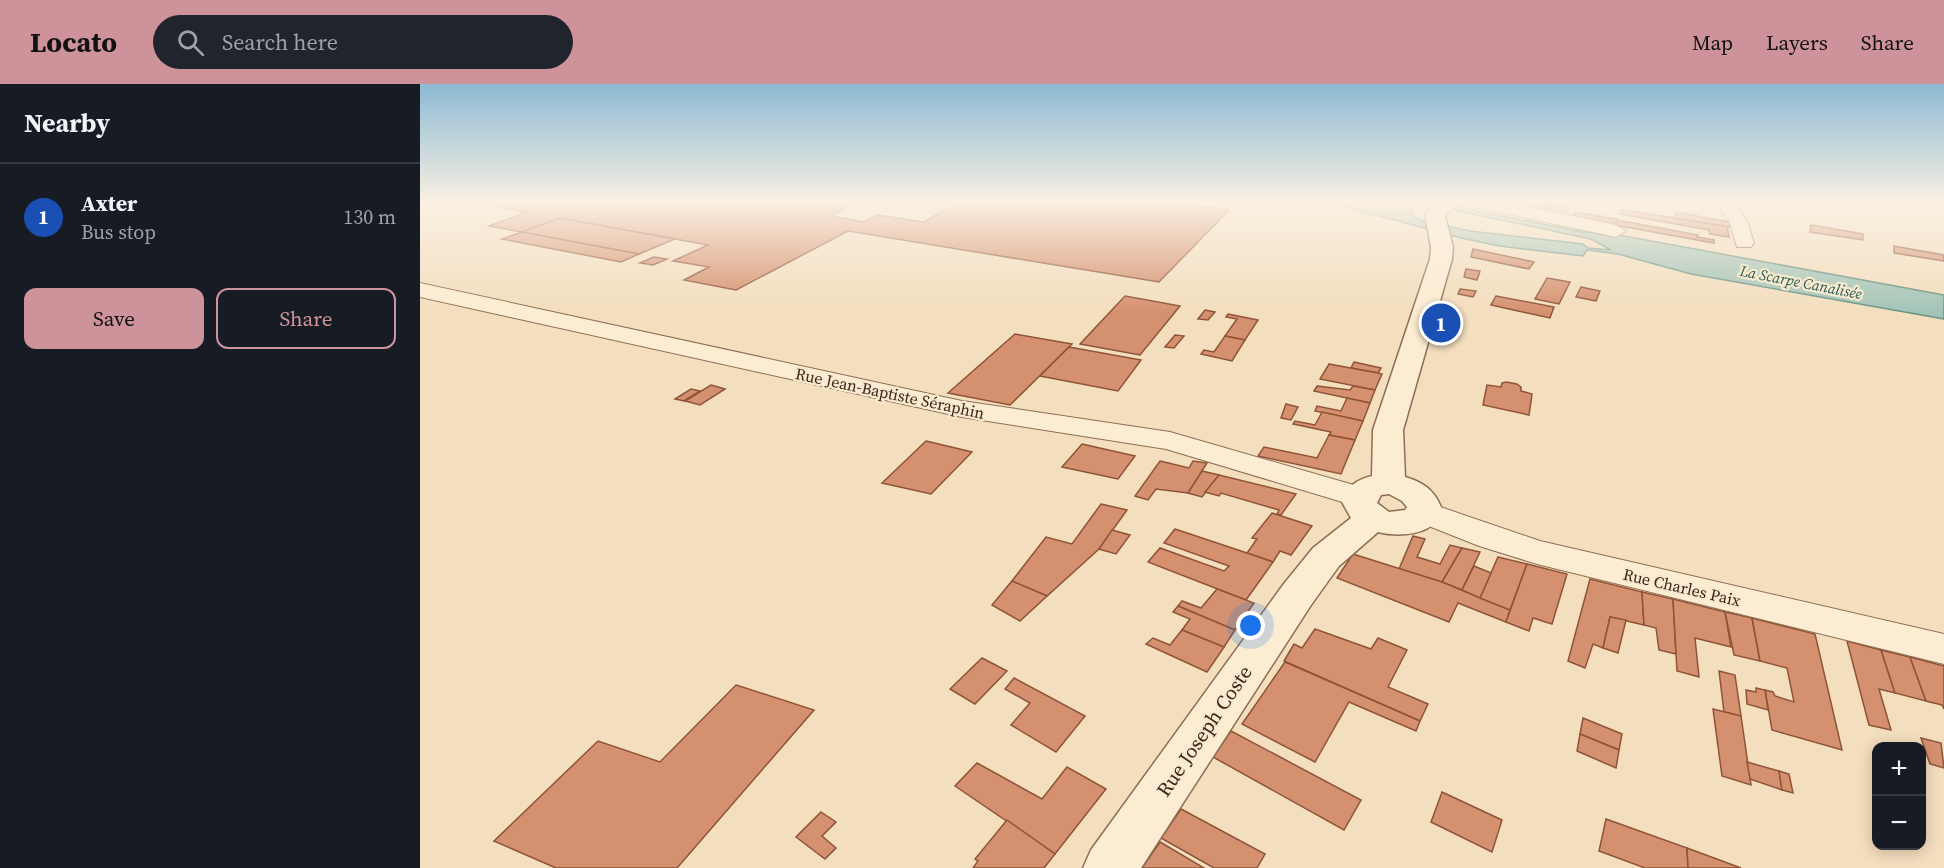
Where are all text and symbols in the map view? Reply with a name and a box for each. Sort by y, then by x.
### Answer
search box [153,15,573,69]
text: Locato [30,23,117,61]
icon: search [174,26,207,59]
text: Search here [222,27,338,57]
text: Map [1692,28,1733,57]
text: Layers [1766,28,1828,57]
text: Share [1861,28,1914,57]
text: Nearby [24,105,110,141]
text: Axter [81,188,137,218]
text: 1 [38,203,49,231]
text: 130 m [343,203,396,231]
text: Bus stop [81,218,156,246]
water label: La Scarpe Canalisée [1737,260,1864,304]
button: Save [24,288,204,349]
button: Share [216,288,396,349]
pin: 1 [1422,300,1460,346]
street label: Rue Jean-Baptiste Séraphin [793,362,987,424]
street label: Rue Charles Paix [1621,563,1744,611]
your location [1236,611,1265,640]
street label: Rue Joseph Coste [1150,660,1258,802]
map controls [1872,742,1926,850]
button: + [1872,742,1926,796]
button: − [1872,796,1926,850]

